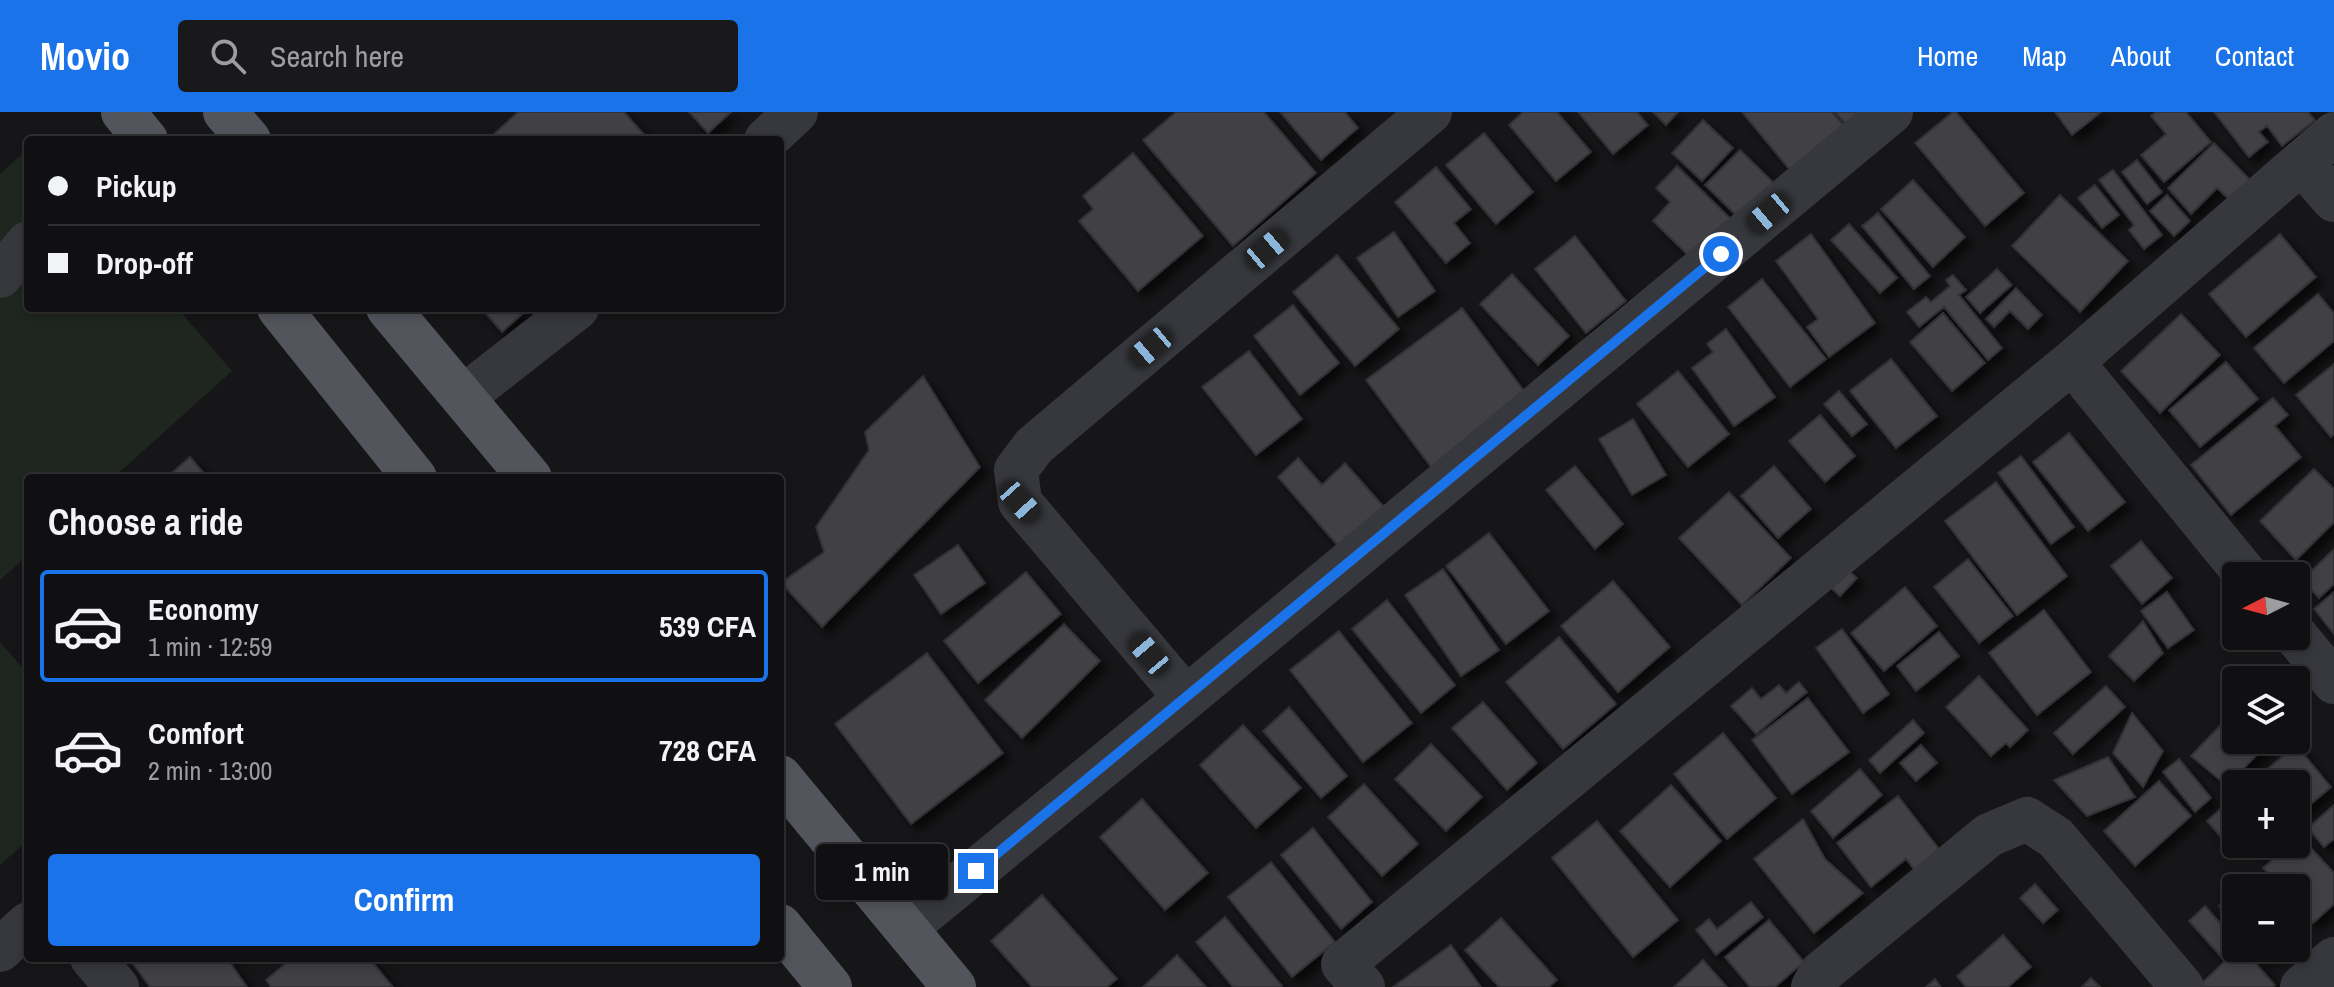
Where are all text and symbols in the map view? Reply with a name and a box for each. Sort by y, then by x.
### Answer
search box [178,20,738,92]
text: Movio [40,31,130,82]
icon: search [206,34,250,78]
text: Search here [270,36,404,76]
text: Home [1917,37,1978,75]
text: Map [2022,37,2067,75]
text: About [2111,37,2171,75]
text: Contact [2215,37,2294,75]
text: Pickup [96,166,177,206]
car [1743,188,1795,238]
car [1241,224,1293,274]
route start [1703,236,1739,272]
text: Drop-off [96,243,193,283]
car [1125,322,1177,372]
car [995,476,1045,528]
text: Choose a ride [48,498,243,546]
north arrow [2222,562,2310,650]
map controls [2222,562,2310,962]
text: Economy [148,589,259,629]
icon: car [52,590,124,662]
text: 539 CFA [659,606,756,646]
car [1124,628,1174,680]
text: 1 min · 12:59 [148,629,272,664]
button: layers [2222,666,2310,754]
text: Comfort [148,713,244,753]
icon: car [52,714,124,786]
text: 728 CFA [659,730,756,770]
text: 2 min · 13:00 [148,753,272,788]
button: + [2222,770,2310,858]
callout: 1 min [816,843,948,899]
route end [958,853,994,889]
button: Confirm [48,854,760,946]
text: 1 min [854,854,910,889]
button: − [2222,874,2310,962]

